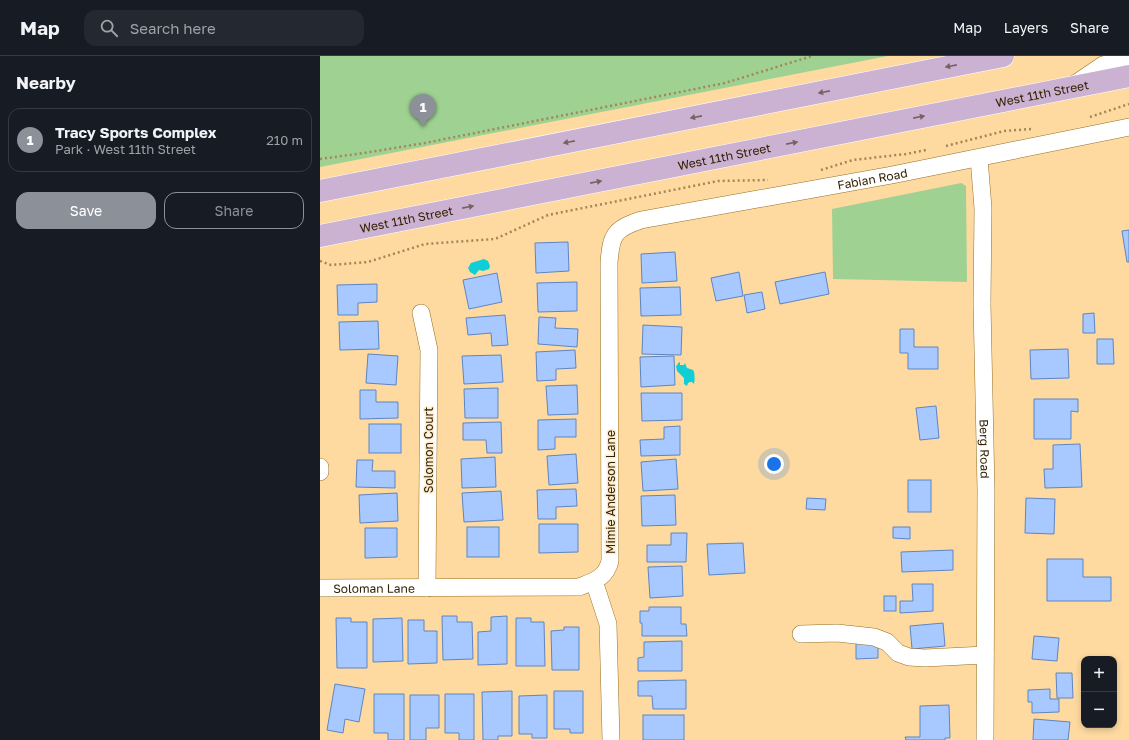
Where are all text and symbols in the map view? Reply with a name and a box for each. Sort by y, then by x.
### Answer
search box [84,10,364,46]
text: Map [20,16,60,39]
icon: search [98,17,120,39]
text: Search here [130,19,216,37]
text: Map [953,19,982,36]
text: Layers [1004,19,1048,36]
text: Share [1070,19,1109,36]
one-way arrow [945,64,957,70]
text: Nearby [16,72,76,93]
street label: West 11th Street [994,77,1090,110]
one-way arrow [817,89,830,95]
pin: 1 [410,94,436,127]
one-way arrow [690,114,702,120]
one-way arrow [913,114,925,120]
text: Tracy Sports Complex [55,123,216,141]
text: 1 [27,132,33,148]
text: 210 m [266,132,303,148]
one-way arrow [562,139,575,145]
street label: West 11th Street [676,139,772,173]
one-way arrow [786,139,798,145]
text: Park · West 11th Street [55,141,196,157]
street label: Fabian Road [836,165,909,192]
one-way arrow [589,178,602,184]
button: Save [16,192,156,229]
button: Share [164,192,304,229]
street label: West 11th Street [358,202,454,235]
one-way arrow [462,204,474,210]
street label: Solomon Court [421,407,436,493]
street label: Berg Road [977,419,993,479]
street label: Mimie Anderson Lane [603,430,618,554]
your location [764,454,784,474]
street label: Soloman Lane [333,580,415,595]
map controls [1081,656,1117,728]
button: + [1081,656,1117,692]
button: − [1081,692,1117,728]

